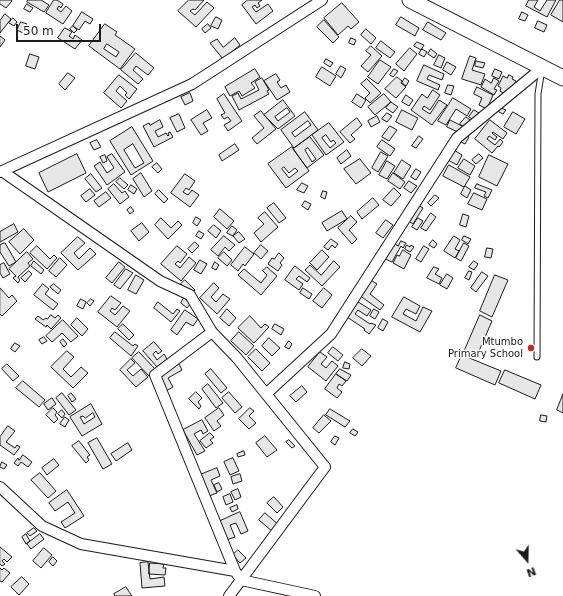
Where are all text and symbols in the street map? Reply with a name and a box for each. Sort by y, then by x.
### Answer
scale bar [18,16,103,42]
text: 50 m [23,24,54,38]
place label: Mtumbo Primary School [448,336,523,360]
marker: Mtumbo Primary School [526,343,536,353]
north arrow [507,540,547,580]
text: N [525,564,538,579]

